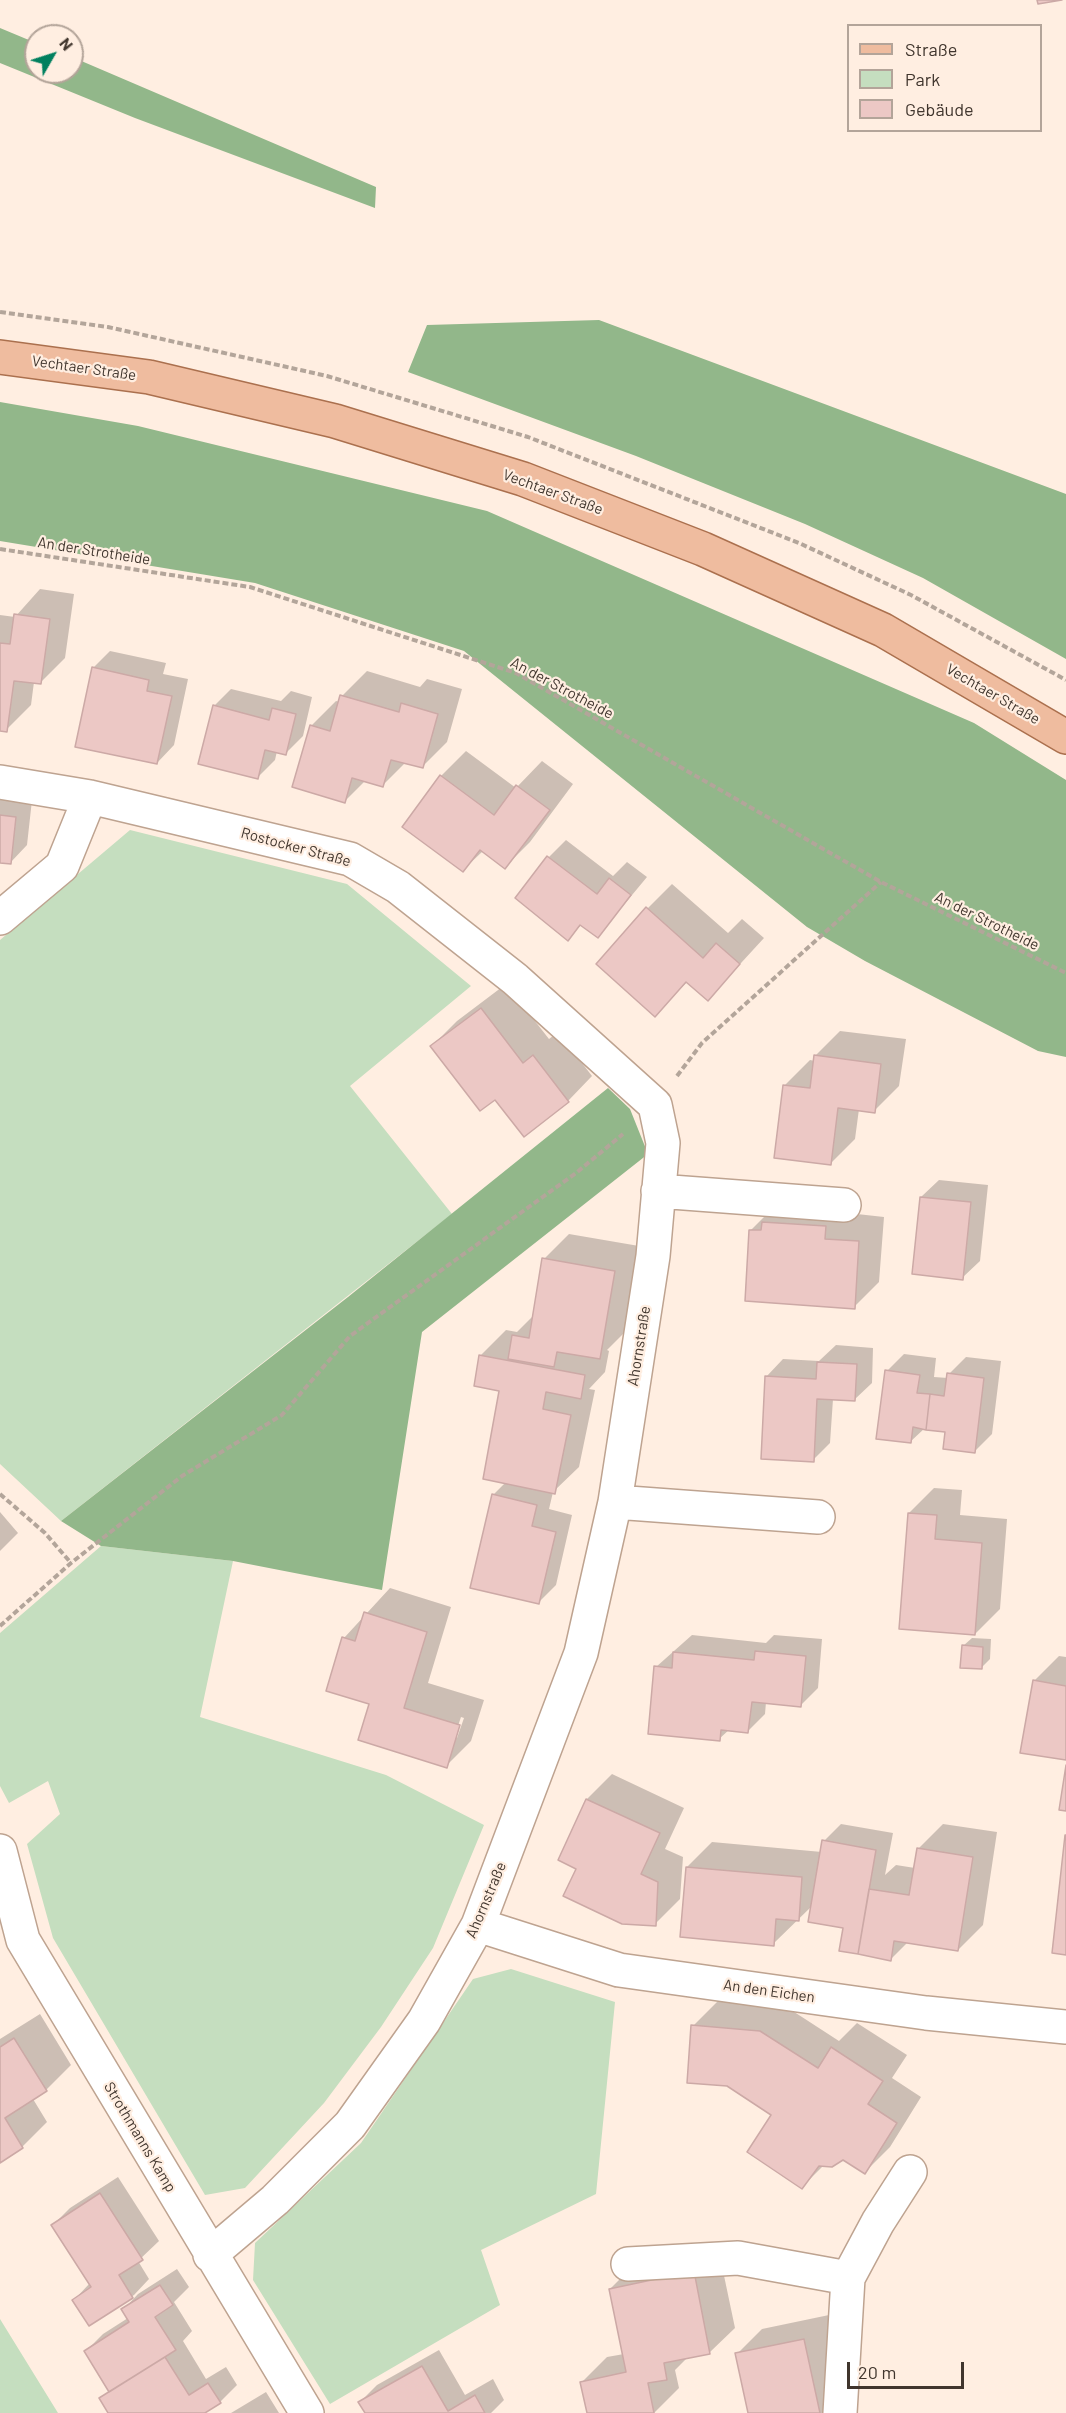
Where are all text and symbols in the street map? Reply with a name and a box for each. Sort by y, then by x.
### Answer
north arrow [24,24,84,84]
legend [847,24,1042,132]
text: N [56,33,78,54]
text: Straße [905,38,957,60]
text: Park [905,68,940,90]
text: Gebäude [905,98,974,120]
street label: Vechtaer Straße [31,352,137,384]
street label: Vechtaer Straße [500,466,606,518]
street label: An der Strotheide [36,533,152,569]
street label: An der Strotheide [507,653,617,723]
street label: Vechtaer Straße [943,660,1043,728]
street label: Rostocker Straße [239,824,353,870]
street label: An der Strotheide [932,888,1042,954]
street label: Ahornstraße [624,1305,654,1387]
street label: Ahornstraße [462,1859,510,1941]
street label: An den Eichen [722,1976,816,2006]
street label: Strothmanns Kamp [100,2079,180,2195]
scale bar [850,2350,967,2388]
text: 20 m [858,2361,896,2383]

